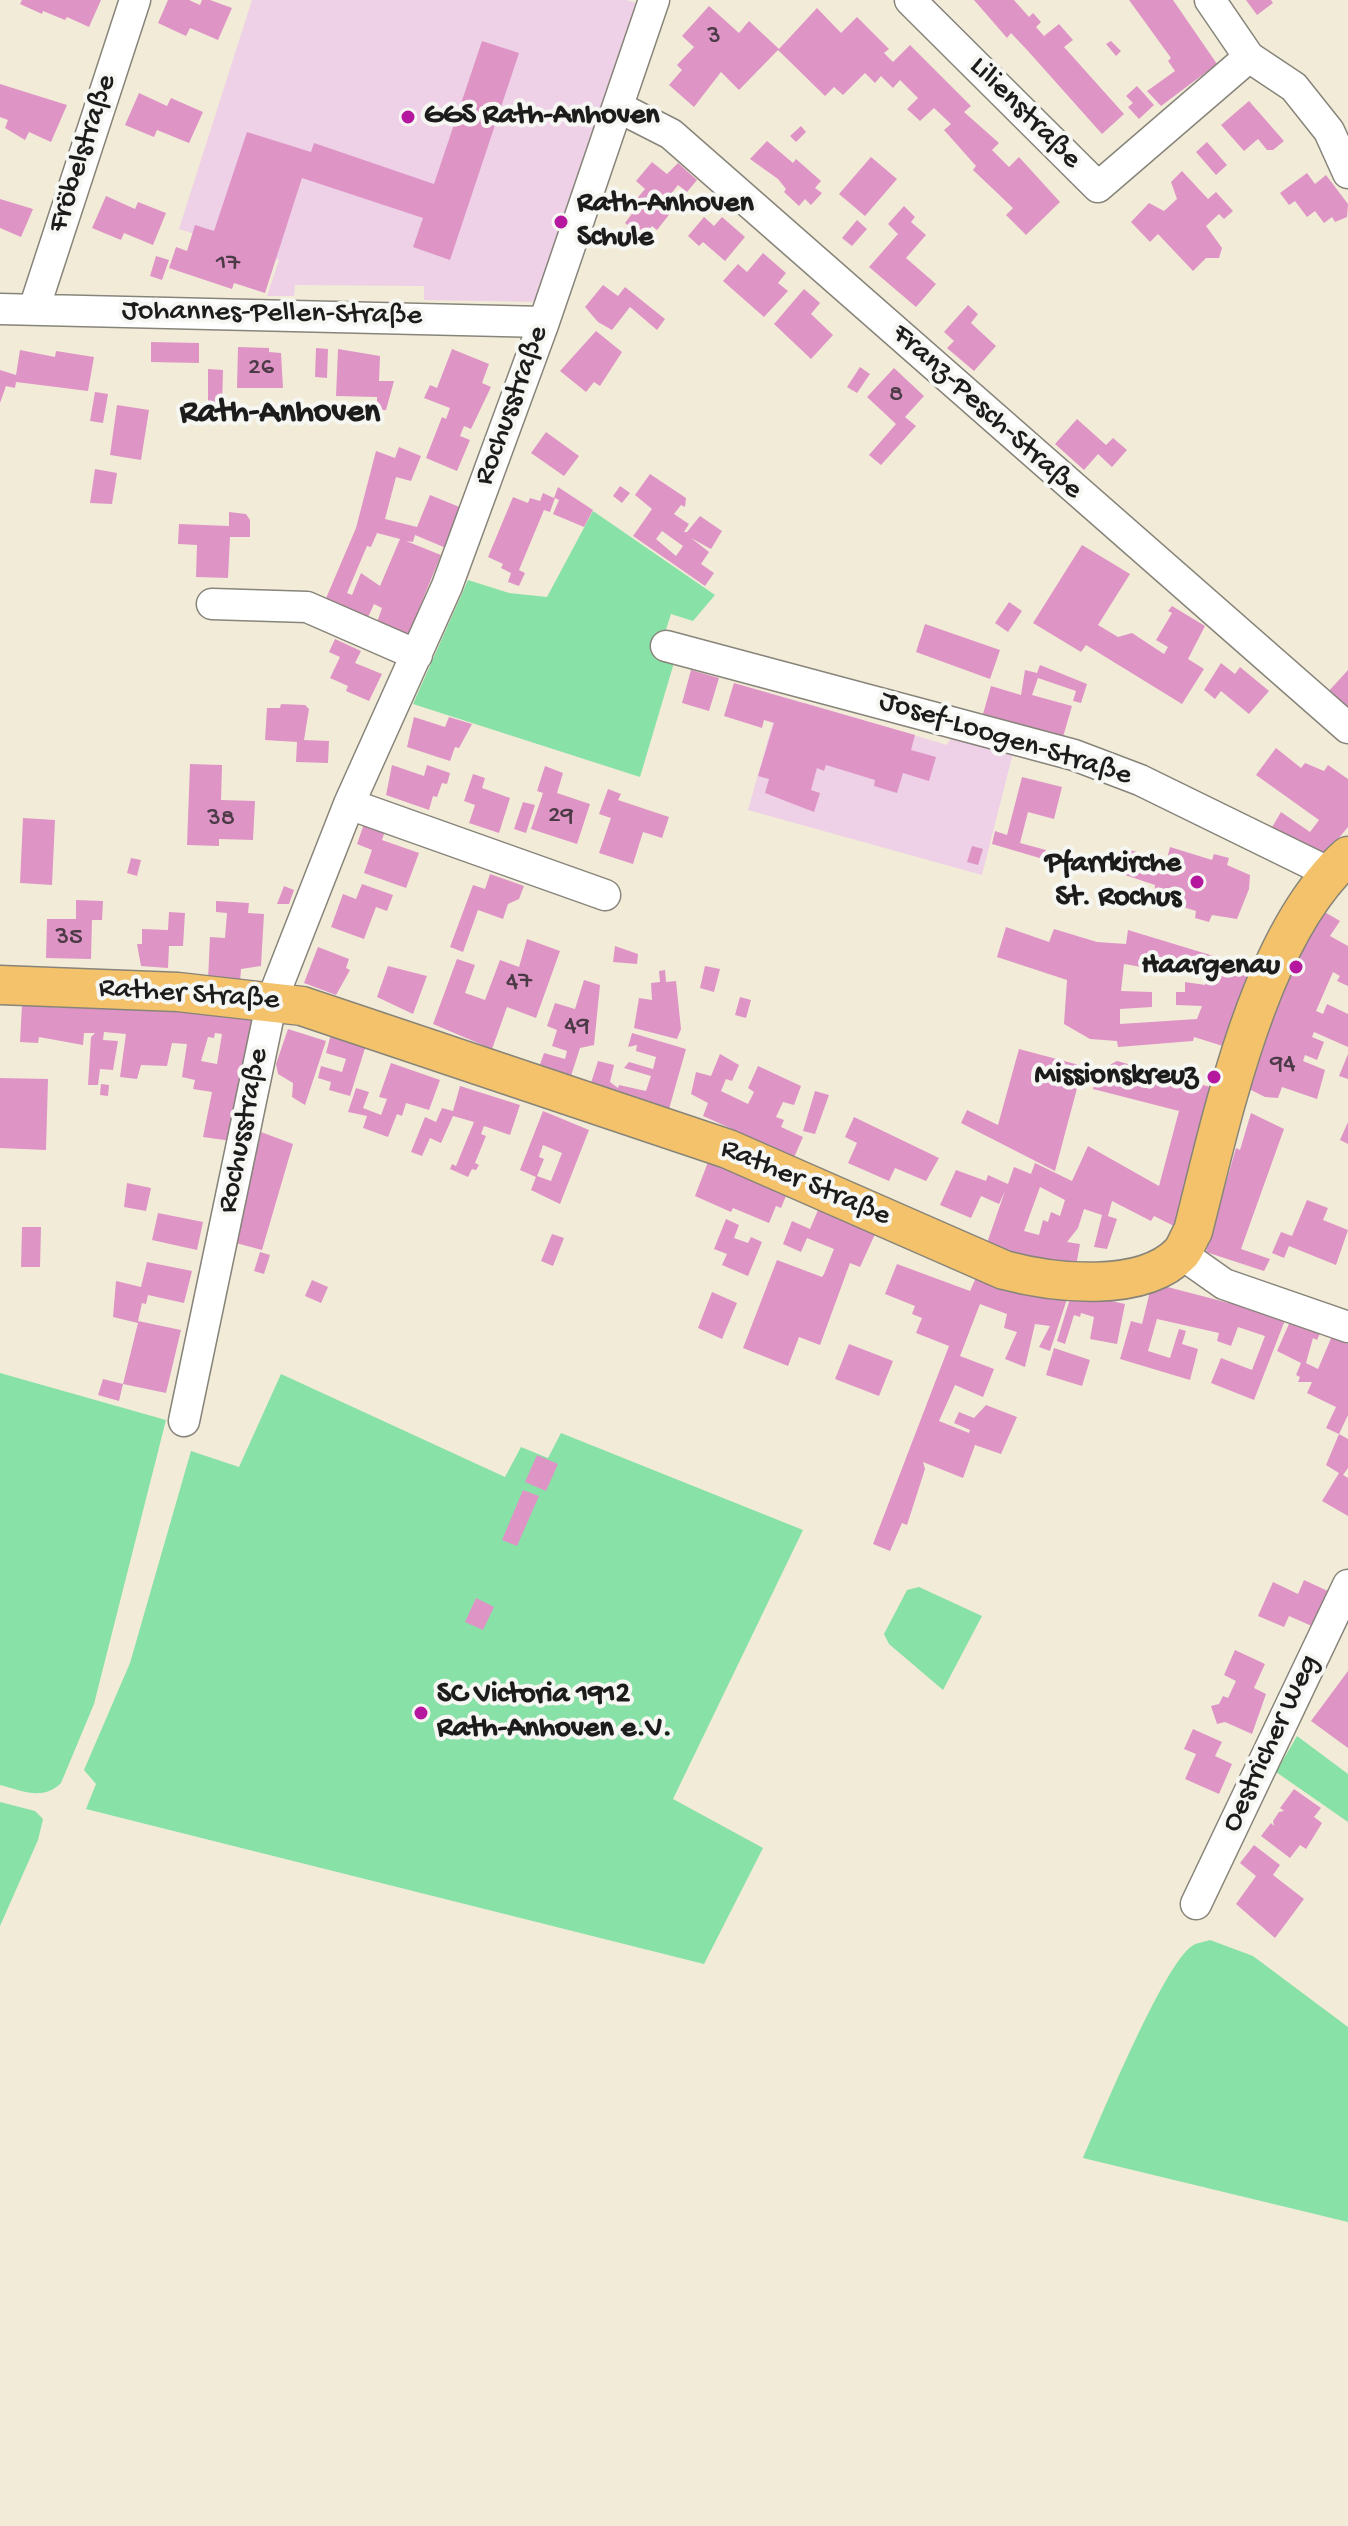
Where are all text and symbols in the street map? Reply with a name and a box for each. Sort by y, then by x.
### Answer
house number: 3 [707,22,721,54]
street label: Lilienstraße [960,50,1088,178]
street label: Fröbelstraße [42,71,126,237]
place label: GGS Rath-Anhoven [424,99,660,135]
marker: GGS Rath-Anhoven [399,108,417,126]
place label: Rath-Anhoven Schule [577,187,754,258]
marker: Rath-Anhoven Schule [552,213,570,231]
house number: 17 [216,249,240,281]
street label: Johannes-Pellen-Straße [122,294,422,336]
street label: Franz-Pesch-Straße [883,317,1089,509]
street label: Rochusstraße [468,321,558,491]
house number: 26 [248,353,274,385]
house number: 8 [889,380,903,412]
district label: Rath-Anhoven [180,395,380,435]
street label: Josef-Loogen-Straße [874,684,1136,796]
house number: 29 [548,801,574,833]
house number: 38 [207,804,235,836]
place label: Pfarrkirche St. Rochus [1045,847,1181,918]
marker: Pfarrkirche St. Rochus [1188,873,1206,891]
house number: 35 [55,923,83,955]
place label: Haargenau [1141,949,1280,985]
marker: Haargenau [1287,958,1305,976]
house number: 47 [506,967,532,999]
street label: Rather Straße [97,972,281,1020]
house number: 49 [564,1011,590,1043]
street label: Rochusstraße [211,1046,279,1216]
house number: 94 [1270,1049,1296,1081]
place label: Missionskreuz [1034,1059,1198,1095]
marker: Missionskreuz [1205,1068,1223,1086]
street label: Rather Straße [715,1132,895,1236]
street label: Oestricher Weg [1215,1650,1329,1838]
place label: SC Victoria 1912 Rath-Anhoven e.V. [437,1678,672,1748]
marker: SC Victoria 1912 Rath-Anhoven e.V. [412,1704,430,1722]

